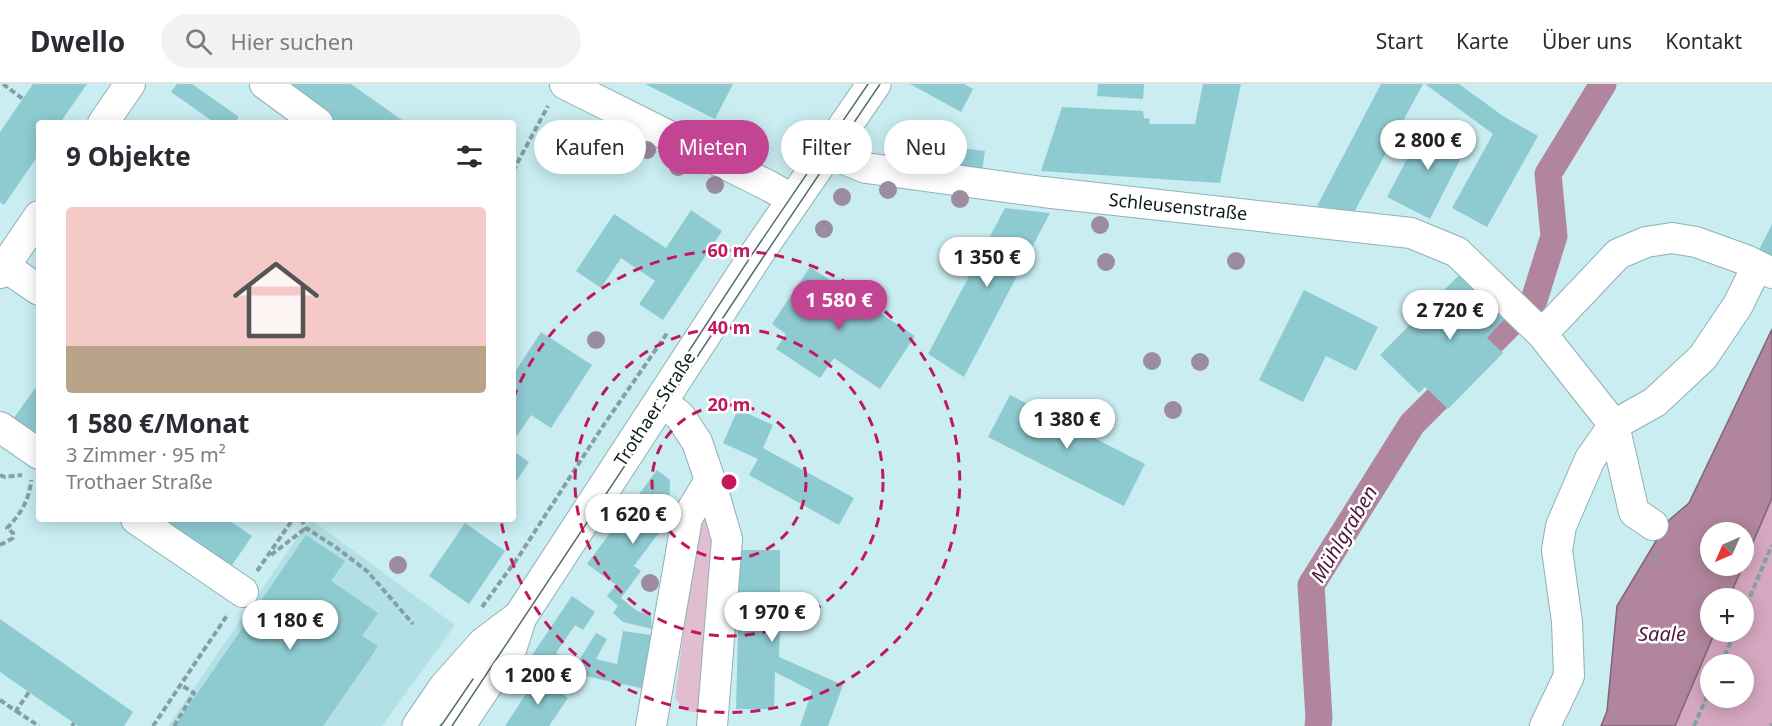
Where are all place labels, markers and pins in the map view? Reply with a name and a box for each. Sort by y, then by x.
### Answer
pin: 2 800 € [1373,120,1483,171]
pin: 1 350 € [932,237,1042,288]
pin: 1 580 € [784,280,894,331]
pin: 2 720 € [1395,290,1505,341]
pin: 1 380 € [1012,399,1122,450]
centre of rings [719,472,739,492]
pin: 1 620 € [578,494,688,545]
pin: 1 970 € [717,592,827,643]
pin: 1 180 € [235,600,345,651]
pin: 1 200 € [483,655,593,706]

